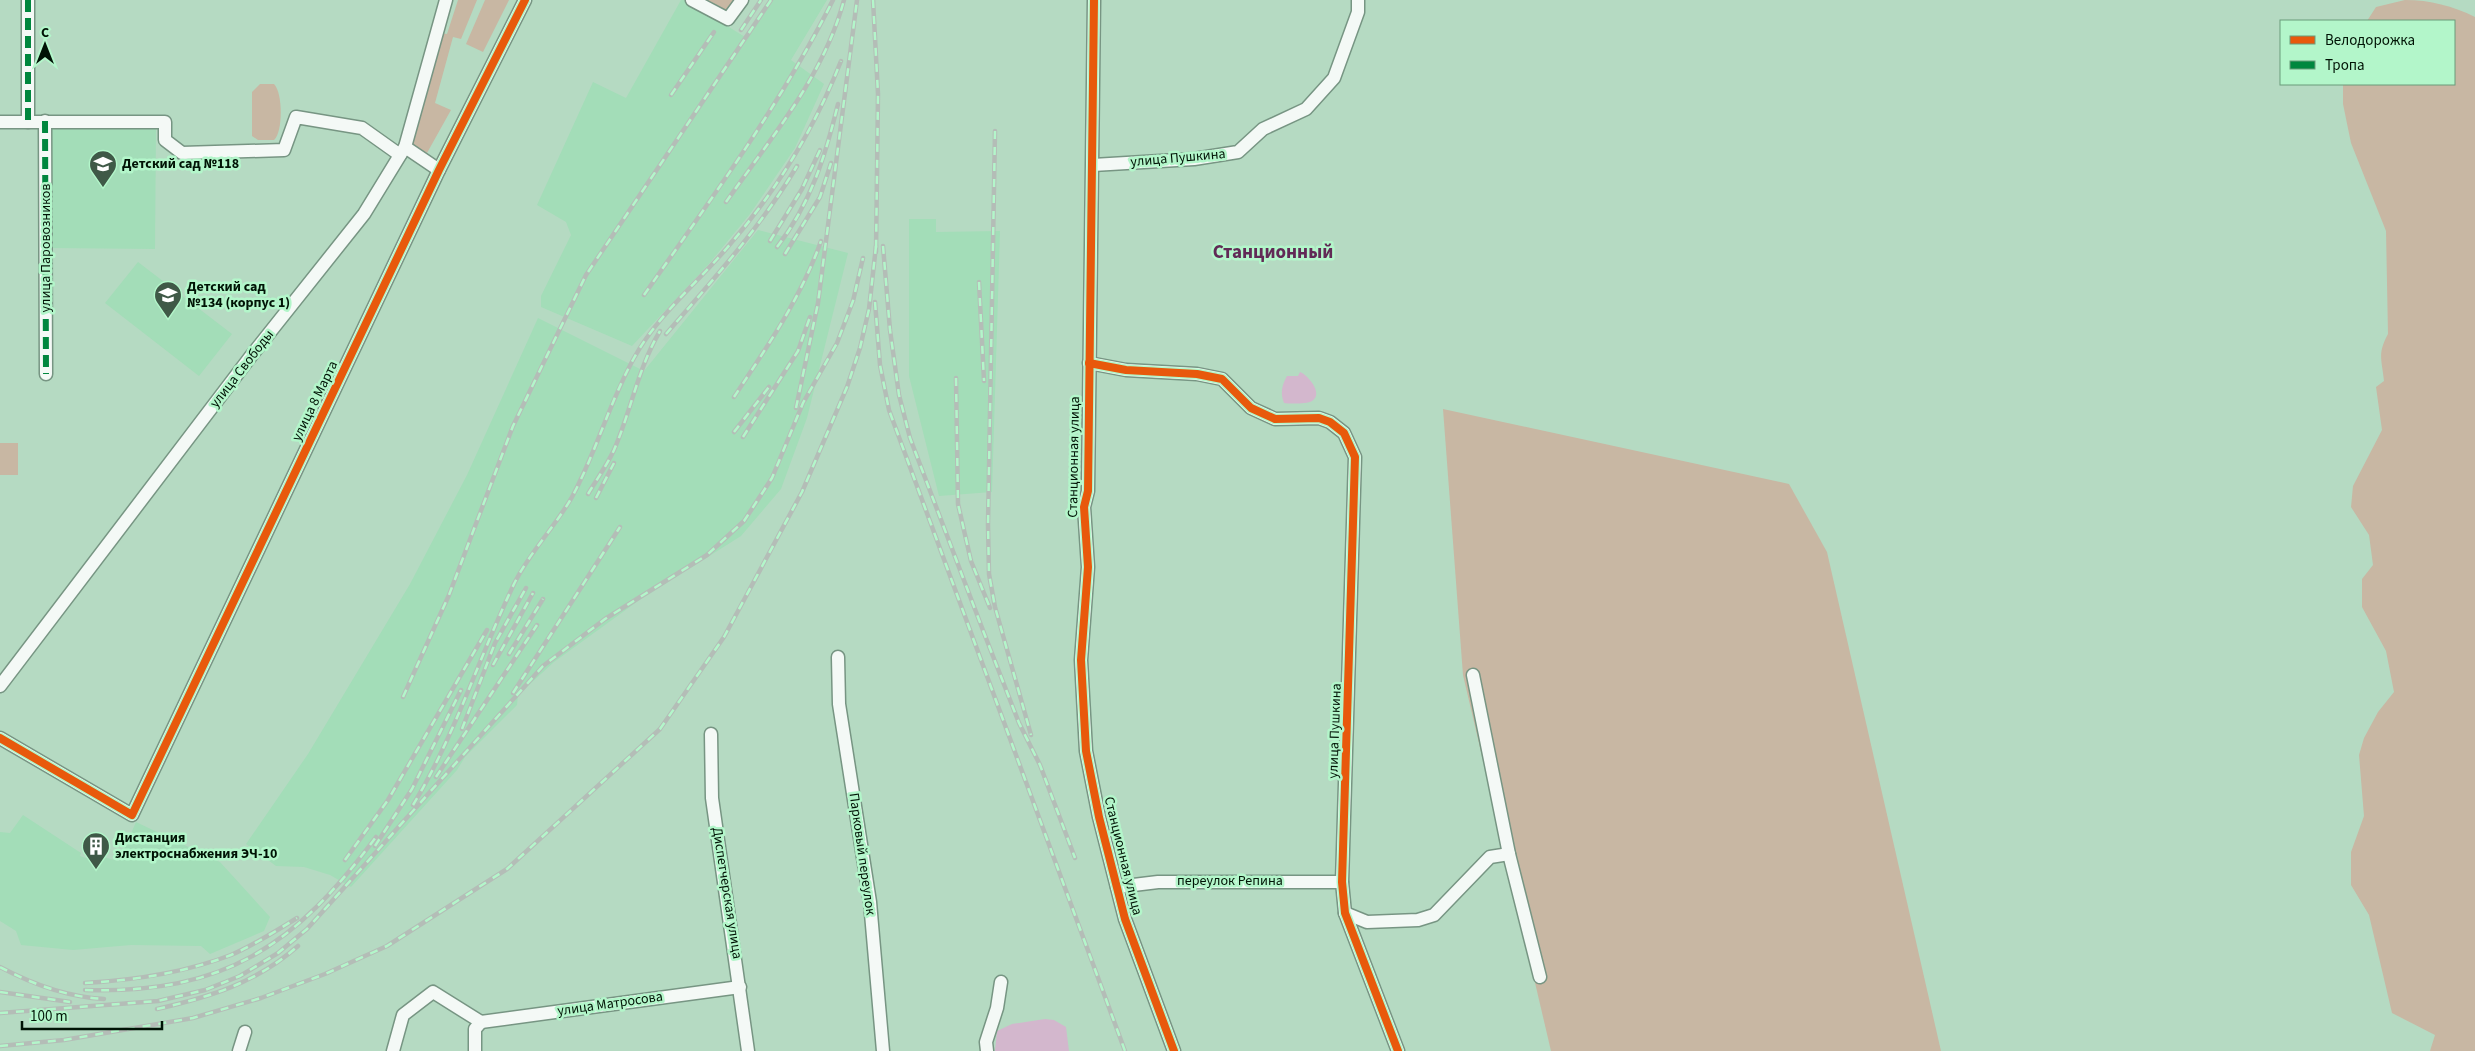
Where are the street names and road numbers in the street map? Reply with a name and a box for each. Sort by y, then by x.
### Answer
street label: улица Пушкина [1130,144,1226,172]
street label: улица Паровозников [36,184,56,312]
street label: улица Свободы [205,326,279,412]
street label: улица 8 Марта [287,357,343,445]
street label: Станционная улица [1063,396,1085,518]
street label: улица Пушкина [1323,683,1347,779]
street label: Парковый переулок [844,792,880,916]
street label: Станционная улица [1099,795,1147,917]
street label: Диспетчерская улица [707,826,747,960]
street label: переулок Репина [1177,871,1283,891]
street label: улица Матросова [556,987,664,1021]

